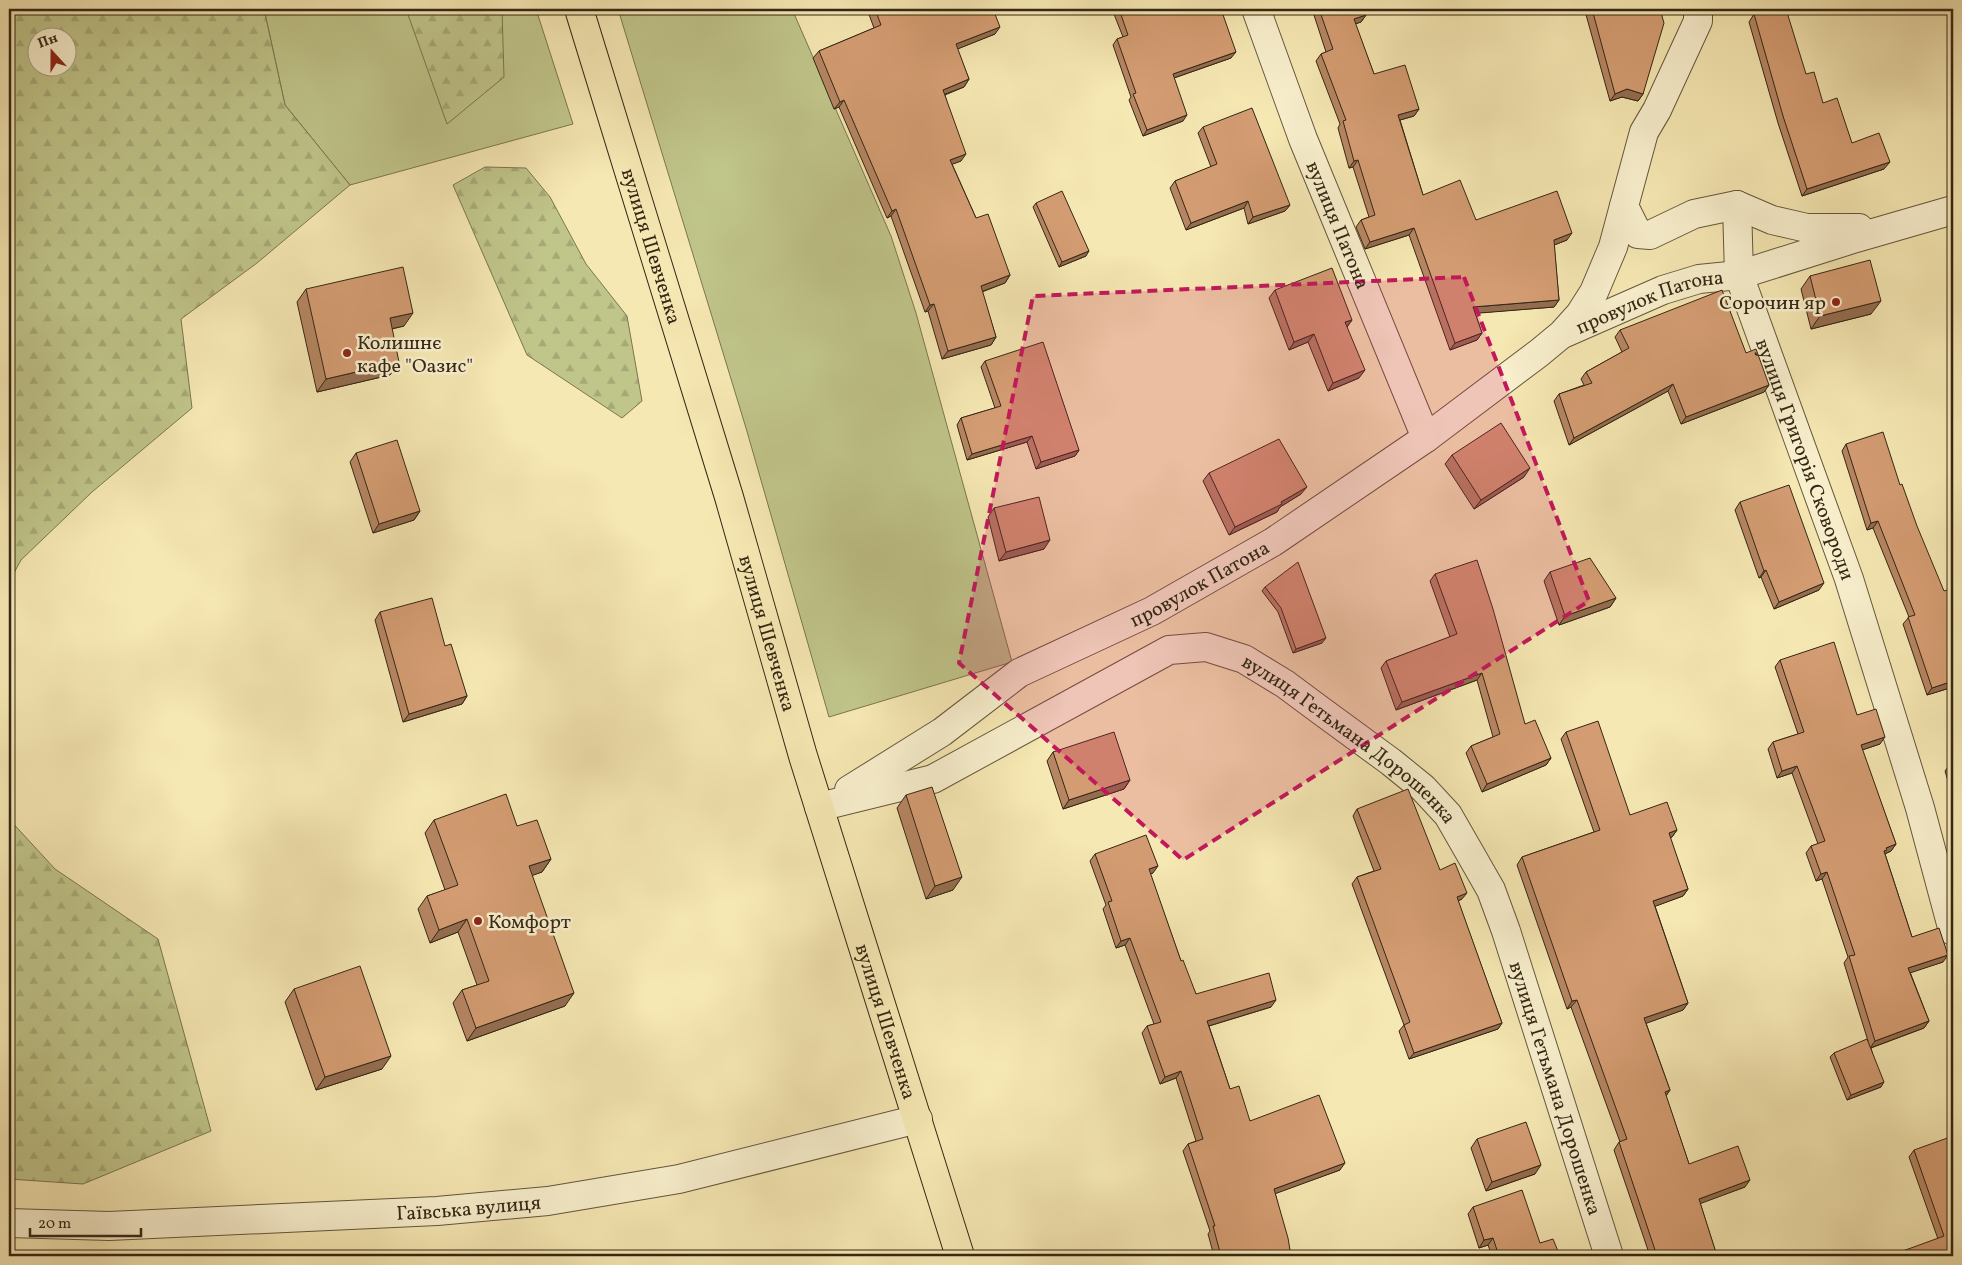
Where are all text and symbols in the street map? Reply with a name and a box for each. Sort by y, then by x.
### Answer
north arrow [28,28,78,78]
text: Пн [35,29,61,54]
street label: вулиця Патона [1298,157,1375,294]
street label: вулиця Шевченка [613,165,687,328]
street label: провулок Патона [1572,265,1725,342]
place label: Сорочин яр [1719,290,1826,318]
marker: Сорочин яр [1830,296,1842,308]
place label: Колишнє кафе "Оазис" [357,330,473,381]
street label: вулиця Григорія Сковороди [1747,335,1860,584]
marker: Колишнє кафе "Оазис" [341,347,353,359]
street label: провулок Патона [1126,535,1275,635]
street label: вулиця Шевченка [730,552,802,715]
street label: вулиця Гетьмана Дорошенка [1236,649,1462,829]
place label: Комфорт [488,909,571,937]
marker: Комфорт [472,915,484,927]
street label: вулиця Шевченка [847,941,922,1103]
street label: вулиця Гетьмана Дорошенка [1501,958,1607,1219]
street label: Гаївська вулиця [396,1190,542,1229]
scale bar [30,1205,141,1237]
text: 20 m [38,1214,71,1235]

